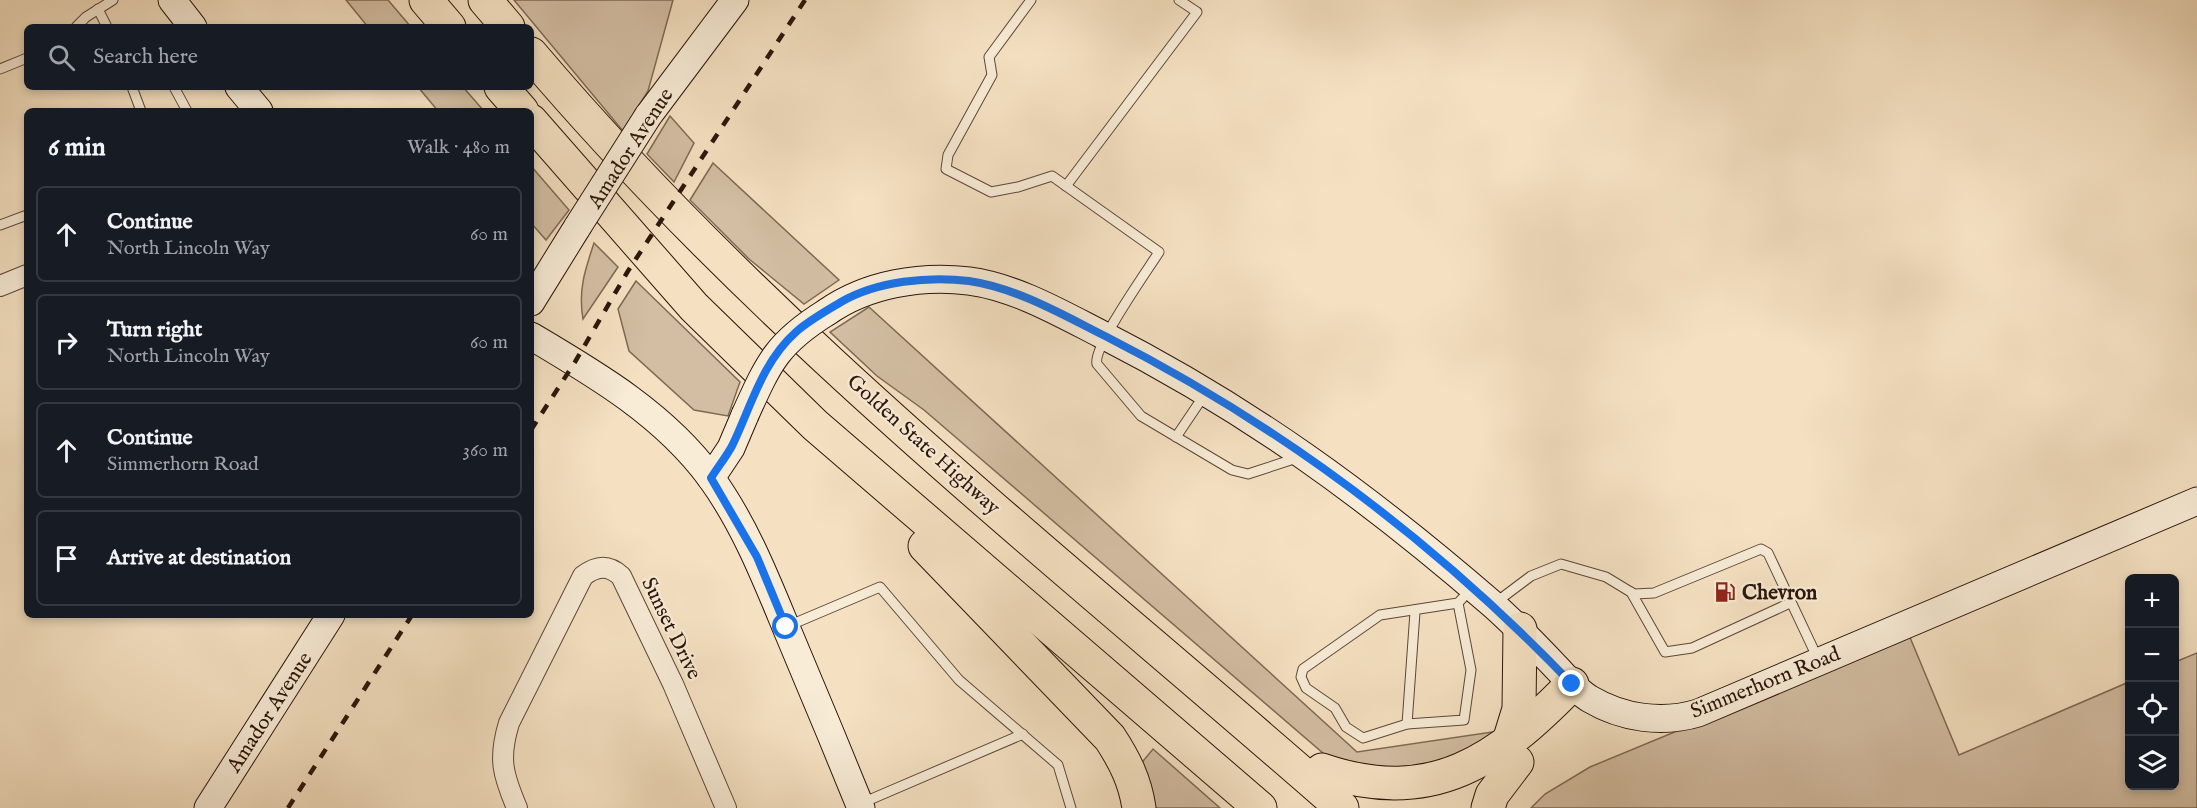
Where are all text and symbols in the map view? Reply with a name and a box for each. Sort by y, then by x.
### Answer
search box [24,24,534,90]
icon: search [45,41,78,74]
text: Search here [93,43,198,71]
street label: Amador Avenue [582,83,680,215]
text: 6 min [48,131,106,164]
text: Walk · 480 m [407,135,510,160]
text: Continue [107,208,193,236]
icon: ahead [50,218,83,251]
text: 60 m [470,222,508,247]
text: North Lincoln Way [107,236,270,261]
text: Turn right [107,316,202,344]
icon: right [50,326,83,359]
text: 60 m [470,330,508,355]
text: North Lincoln Way [107,344,270,369]
street label: Golden State Highway [841,369,1006,522]
text: Continue [107,424,193,452]
icon: ahead [50,434,83,467]
text: 360 m [462,438,508,463]
text: Simmerhorn Road [107,452,259,477]
icon: arrive [50,542,83,575]
text: Arrive at destination [107,544,291,572]
street label: Sunset Drive [634,573,707,685]
map controls [2125,574,2179,790]
button: + [2125,574,2179,628]
fuel station icon: Chevron [1713,580,1737,604]
place label: Chevron [1742,580,1817,607]
route start [772,613,798,639]
button: − [2125,628,2179,682]
street label: Simmerhorn Road [1687,641,1845,726]
street label: Amador Avenue [221,647,319,779]
route end [1558,670,1584,696]
button: locate [2125,682,2179,736]
button: layers [2125,736,2179,790]

